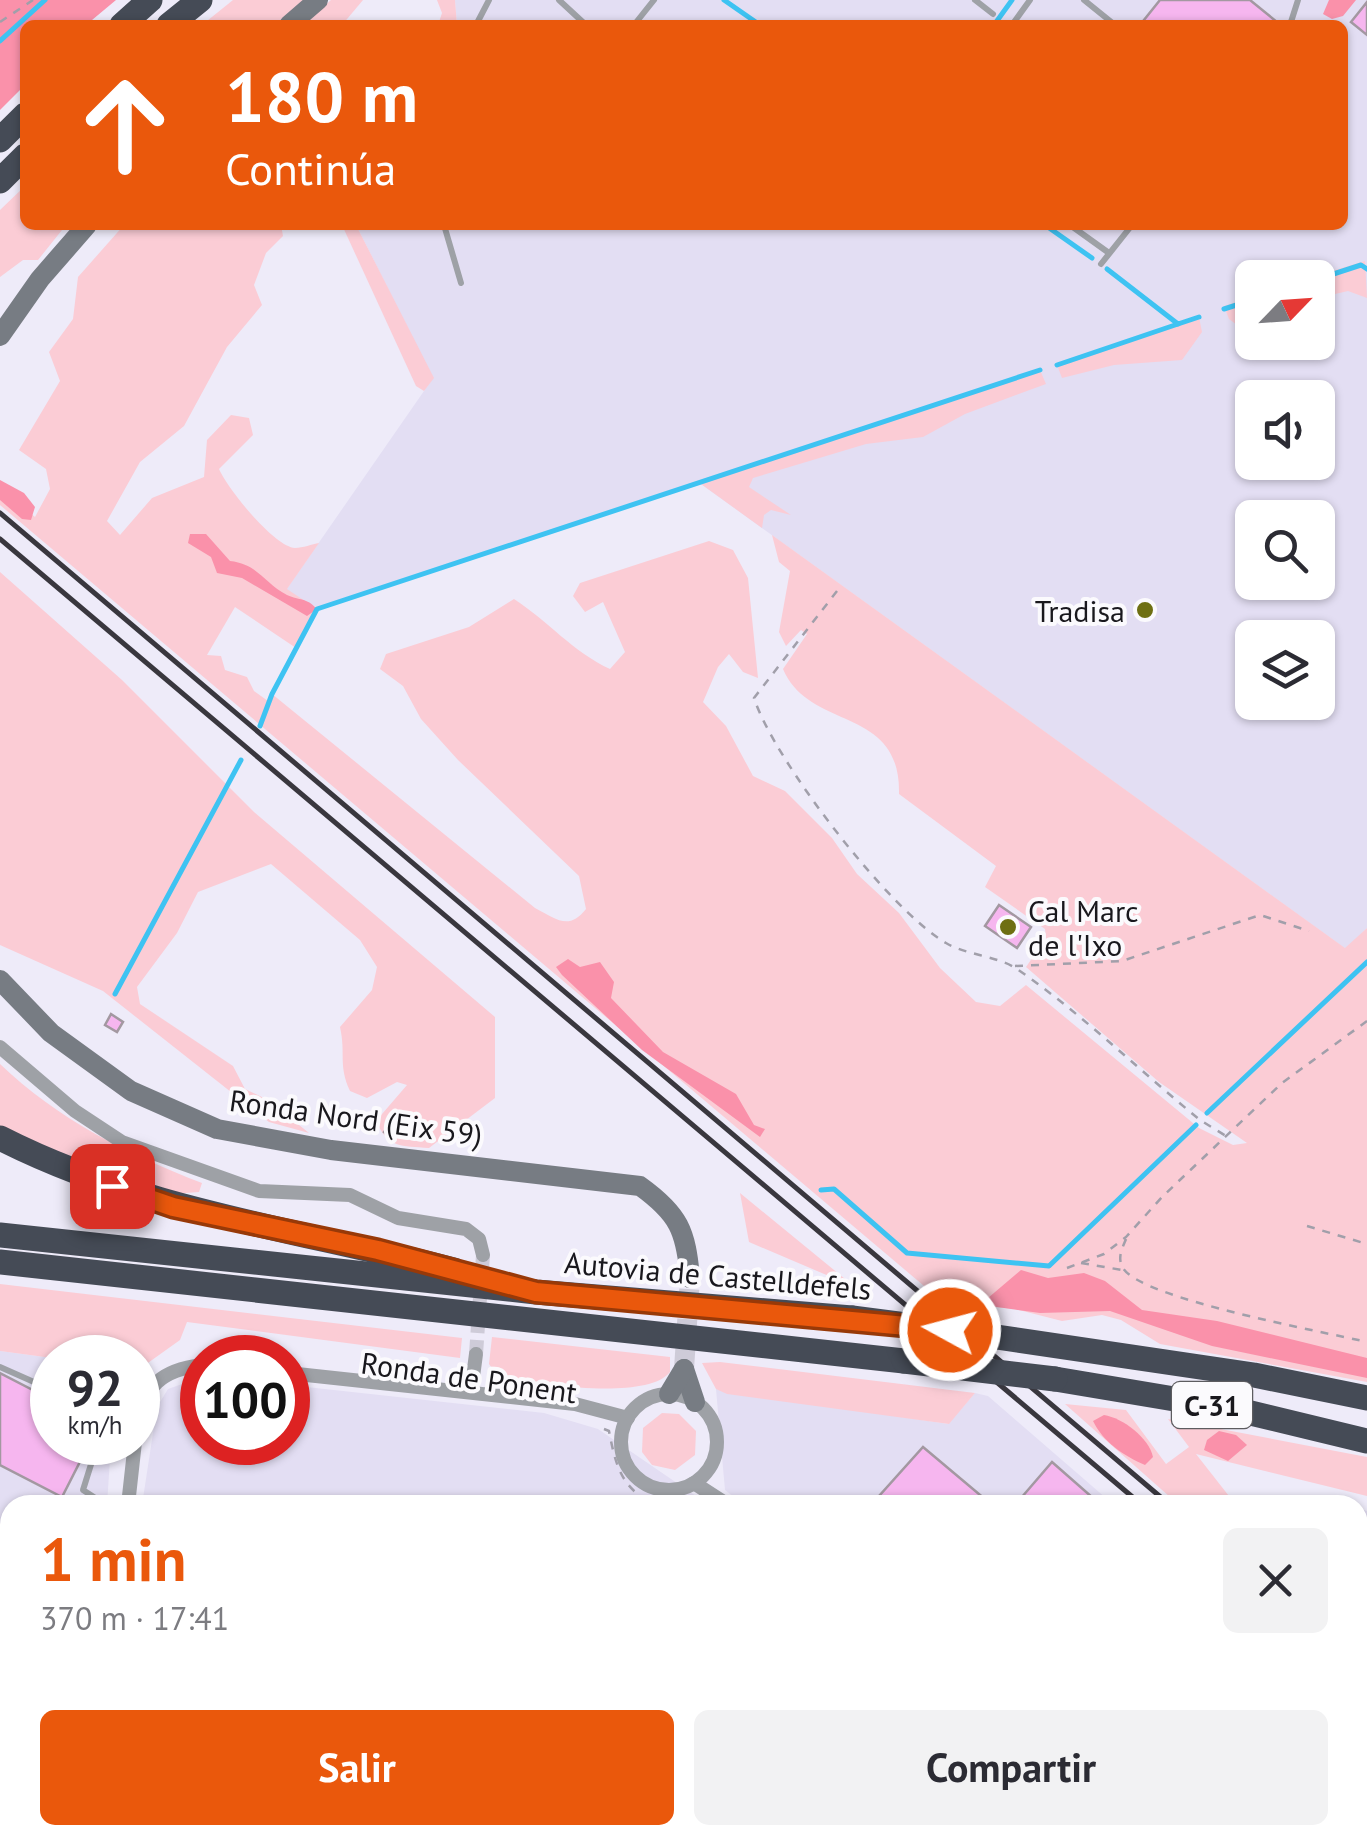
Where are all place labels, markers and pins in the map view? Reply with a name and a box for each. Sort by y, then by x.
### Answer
place label: Tradisa [1035,591,1125,630]
marker: Tradisa [1134,599,1156,621]
place label: Cal Marc de l'Ixo [1028,891,1139,964]
marker: Cal Marc de l'Ixo [997,916,1019,938]
pin [70,1144,155,1229]

